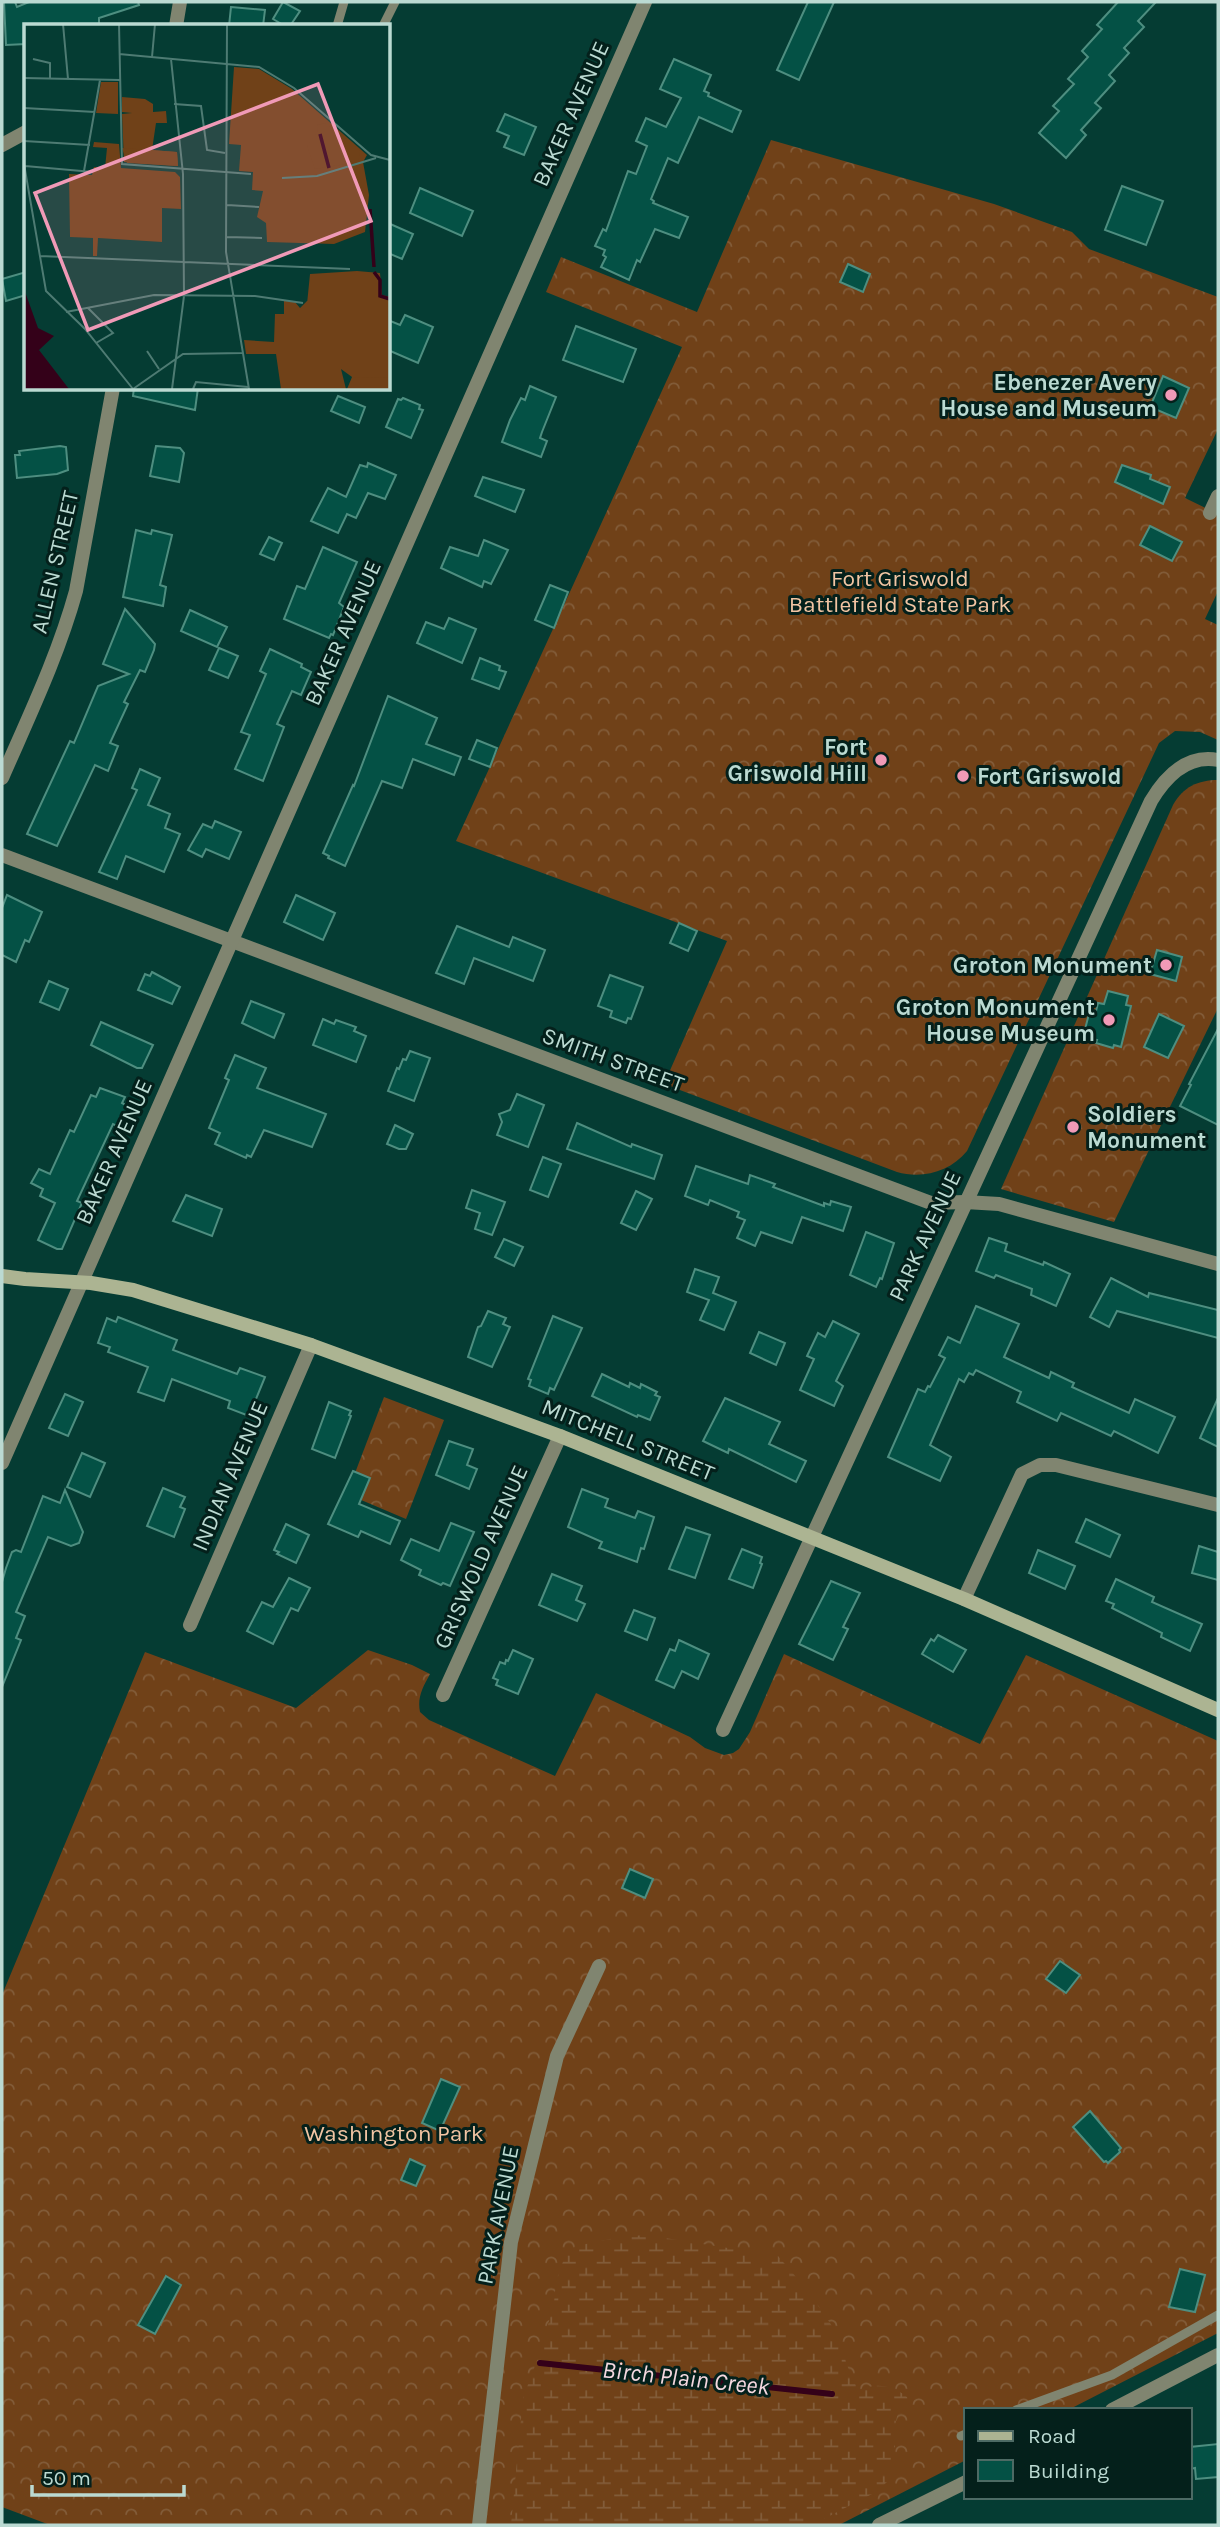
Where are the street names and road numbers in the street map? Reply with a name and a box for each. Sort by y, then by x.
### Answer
street label: BAKER AVENUE [527,37,615,191]
street label: ALLEN STREET [25,488,85,636]
street label: BAKER AVENUE [299,556,387,710]
street label: SMITH STREET [538,1022,688,1098]
street label: BAKER AVENUE [70,1075,158,1229]
street label: PARK AVENUE [883,1167,967,1305]
street label: MITCHELL STREET [538,1393,719,1487]
street label: INDIAN AVENUE [186,1397,274,1555]
street label: GRISWOLD AVENUE [428,1461,534,1653]
street label: PARK AVENUE [471,2143,525,2287]

